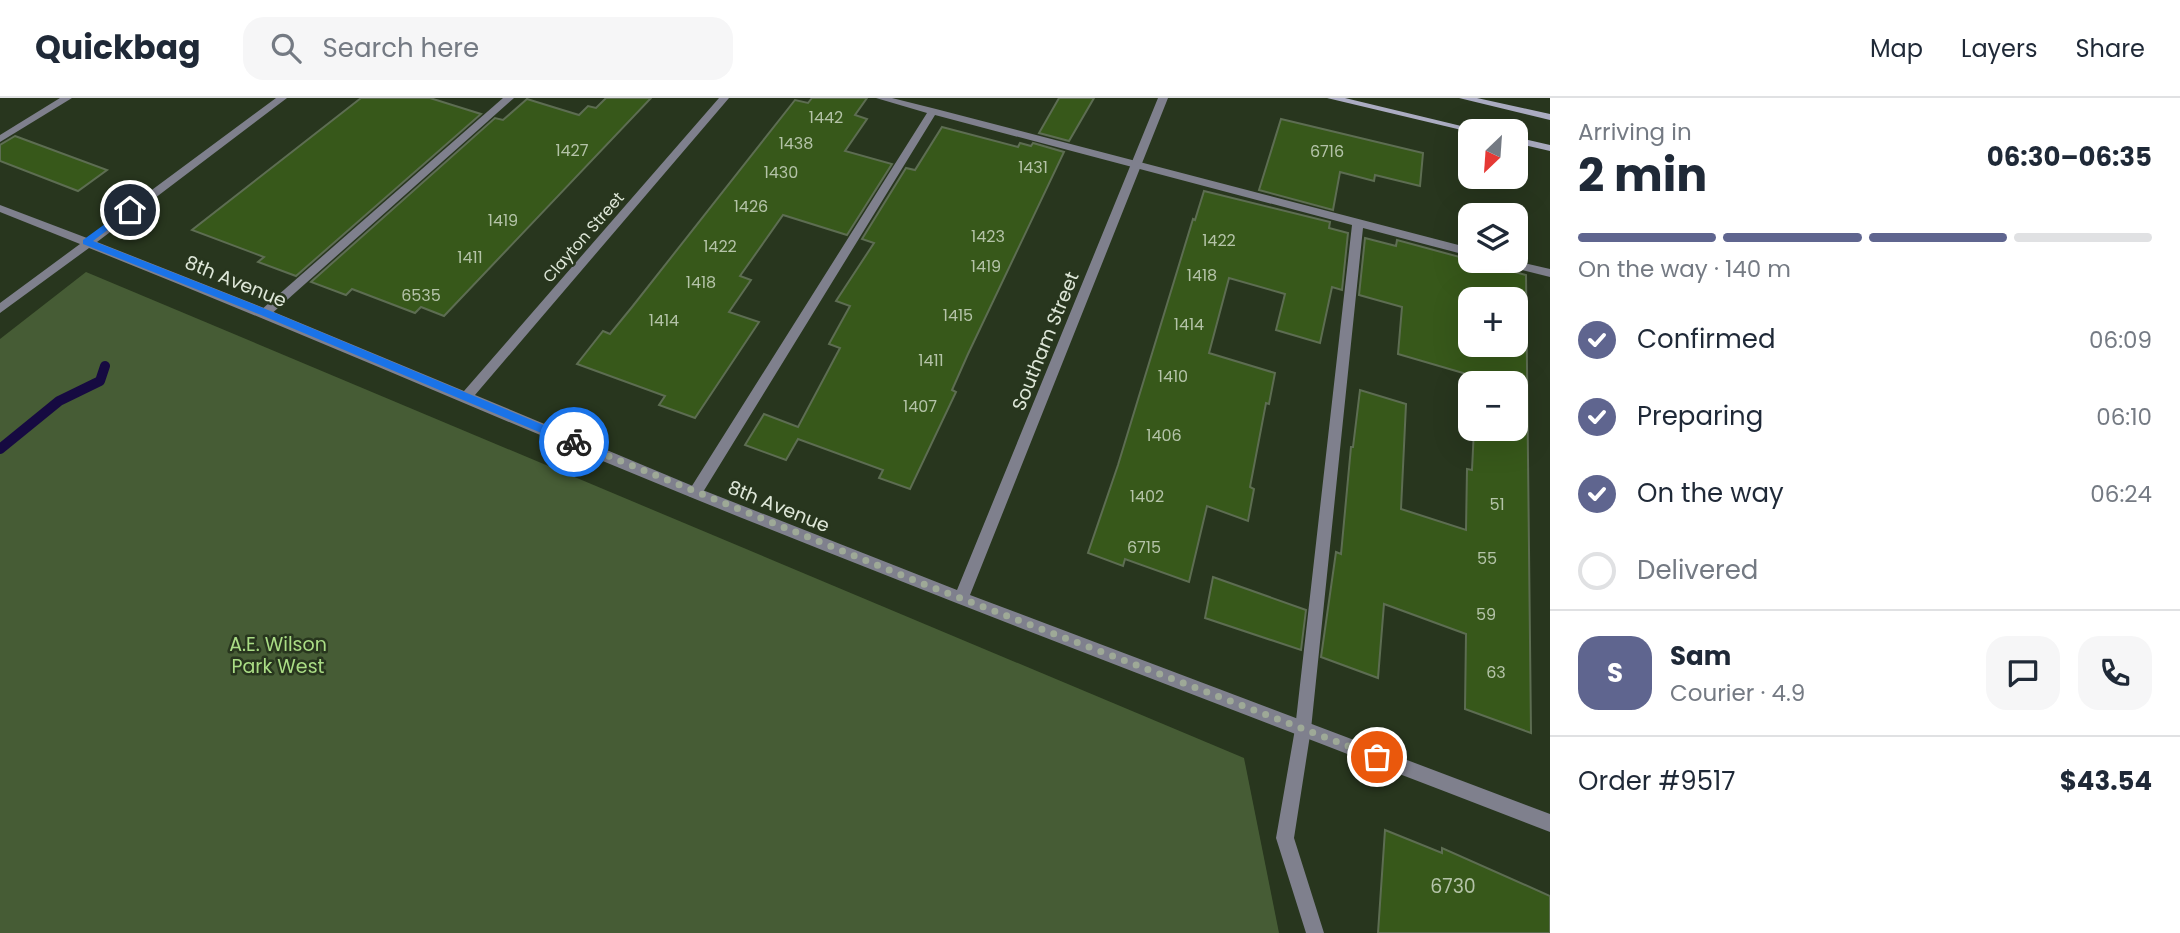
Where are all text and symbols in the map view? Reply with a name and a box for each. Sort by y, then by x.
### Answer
search box [243,17,733,80]
text: Quickbag [35,24,201,71]
icon: search [267,29,305,67]
text: Search here [323,30,479,66]
text: Map [1870,32,1923,65]
text: Layers [1961,32,2037,65]
text: Share [2075,32,2145,65]
house number: 1442 [809,106,843,129]
text: Arriving in [1578,116,1692,148]
north arrow [1458,119,1528,189]
map controls [1458,119,1528,441]
house number: 1438 [779,132,813,155]
house number: 1427 [555,139,589,162]
text: 06:30–06:35 [1987,139,2152,175]
house number: 6716 [1310,140,1344,163]
text: 2 min [1578,143,1707,207]
house number: 1431 [1018,156,1048,179]
house number: 1430 [764,161,798,184]
pin [100,180,160,240]
street label: Clayton Street [537,187,629,288]
icon: home [111,191,149,229]
house number: 1426 [734,195,768,218]
button: layers [1458,203,1528,273]
house number: 1419 [488,209,518,232]
house number: 1423 [971,225,1005,248]
house number: 1422 [1202,229,1236,252]
house number: 1422 [703,235,737,258]
house number: 1411 [457,246,483,269]
street label: 8th Avenue [181,249,291,314]
text: On the way · 140 m [1578,253,1791,285]
house number: 1419 [971,255,1001,278]
house number: 1418 [1187,264,1217,287]
street label: Southam Street [1005,268,1086,415]
house number: 1418 [686,271,716,294]
house number: 6535 [401,284,441,307]
button: + [1458,287,1528,357]
house number: 1415 [943,304,973,327]
house number: 1414 [649,309,679,332]
house number: 1414 [1174,313,1204,336]
icon: check [1578,321,1616,359]
text: Confirmed [1637,321,1775,357]
text: 06:09 [2089,324,2152,356]
house number: 1411 [918,349,944,372]
house number: 1410 [1158,365,1188,388]
button: − [1458,371,1528,441]
house number: 1407 [903,395,937,418]
icon: check [1578,398,1616,436]
text: Preparing [1637,398,1763,434]
text: 06:10 [2096,401,2152,433]
courier [539,407,609,477]
icon: bike [555,423,593,461]
house number: 1406 [1146,424,1182,447]
street label: 8th Avenue [724,474,834,539]
icon: check [1578,475,1616,513]
text: On the way [1637,475,1784,511]
text: 06:24 [2090,478,2152,510]
house number: 1402 [1130,485,1164,508]
house number: 51 [1489,493,1505,516]
house number: 6715 [1127,536,1161,559]
house number: 55 [1477,547,1497,570]
text: Delivered [1637,552,1758,588]
house number: 59 [1476,603,1496,626]
park label: A.E. Wilson Park West [229,631,327,680]
button: chat [1986,636,2060,710]
button: phone [2078,636,2152,710]
text: Sam [1670,638,1731,674]
text: S [1607,655,1623,691]
house number: 63 [1486,661,1506,684]
text: Courier · 4.9 [1670,677,1805,709]
pin [1347,727,1407,787]
icon: bag [1358,738,1396,776]
text: Order #9517 [1578,763,1736,799]
text: $43.54 [2060,763,2152,799]
house number: 6730 [1430,873,1476,900]

